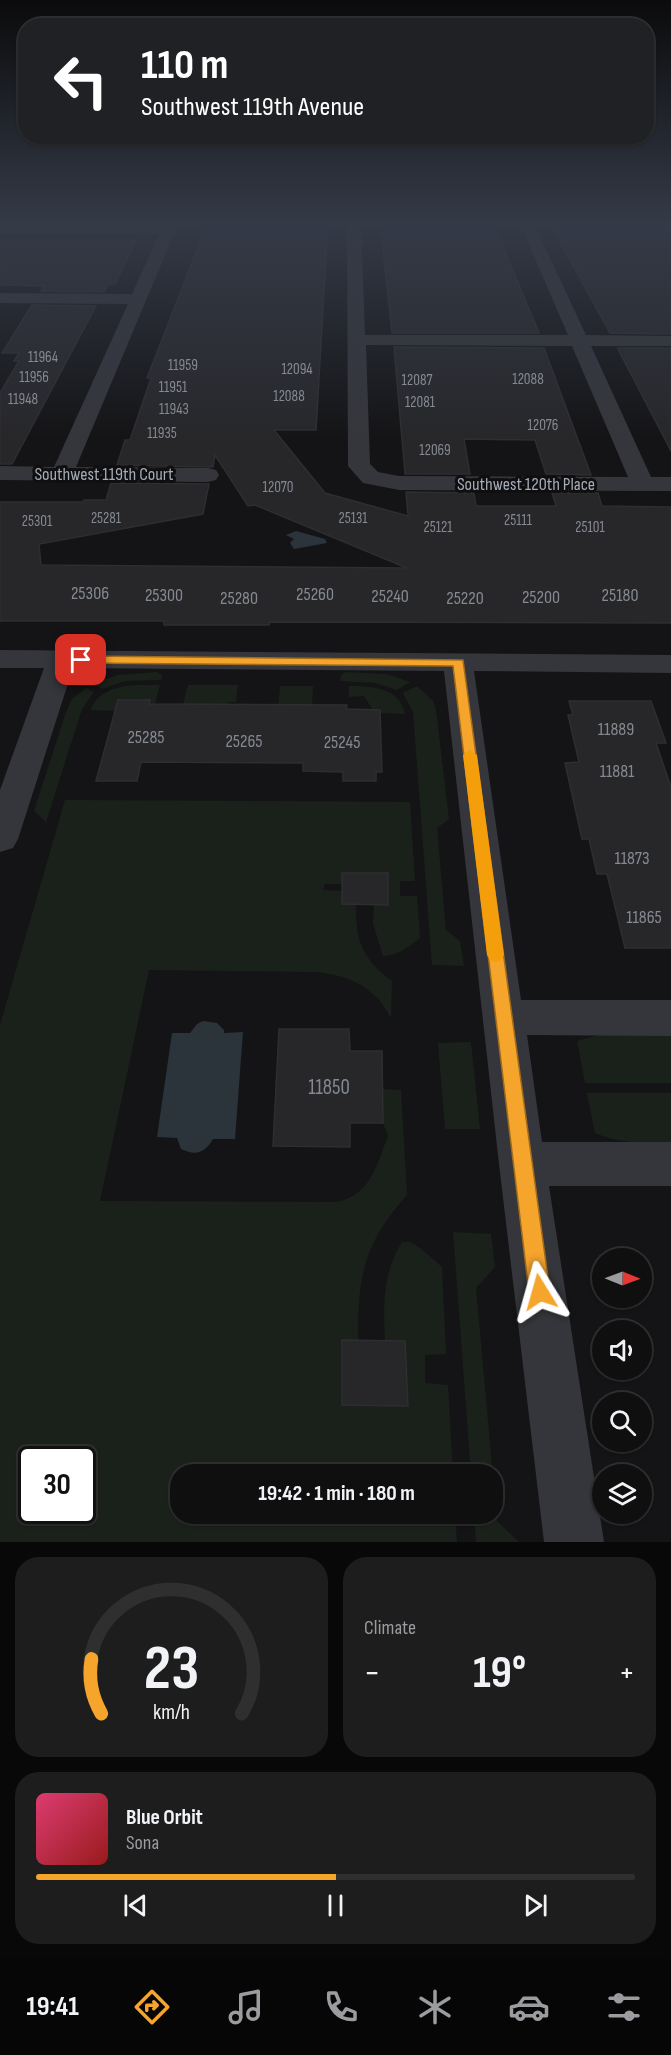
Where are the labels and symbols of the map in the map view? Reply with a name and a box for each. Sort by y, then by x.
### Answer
house number: 11964 [28,348,58,367]
house number: 11959 [168,356,198,375]
house number: 12094 [281,360,313,379]
house number: 11956 [19,368,49,387]
house number: 12088 [512,370,544,389]
house number: 12087 [402,371,432,390]
house number: 11951 [159,378,188,397]
house number: 12088 [273,387,305,406]
house number: 11948 [8,390,38,409]
house number: 12081 [405,393,436,412]
house number: 11943 [159,400,189,419]
house number: 12076 [528,416,558,435]
house number: 11935 [147,424,177,443]
house number: 12069 [419,441,451,460]
street label: Southwest 119th Court [34,464,174,485]
street label: Southwest 120th Place [457,474,595,495]
house number: 12070 [263,478,293,497]
house number: 25281 [91,509,122,528]
house number: 25131 [339,509,368,528]
house number: 25111 [504,511,533,530]
house number: 25301 [22,512,53,531]
house number: 25121 [423,518,453,537]
house number: 25101 [575,518,605,537]
house number: 25306 [71,583,109,604]
house number: 25260 [296,584,334,605]
house number: 25300 [145,585,183,606]
house number: 25180 [602,585,638,606]
house number: 25240 [371,586,409,607]
house number: 25200 [522,587,560,608]
house number: 25280 [220,588,258,609]
house number: 25220 [446,588,484,609]
pin [55,634,106,685]
house number: 11889 [598,719,634,740]
house number: 25285 [127,727,165,748]
house number: 25265 [225,731,263,752]
house number: 25245 [324,732,360,753]
house number: 11881 [600,761,635,782]
house number: 11873 [614,848,650,869]
house number: 11865 [626,907,662,928]
house number: 11850 [308,1075,350,1100]
north arrow [592,1248,652,1308]
position arrow [508,1260,572,1324]
speed limit sign: 30 [18,1446,96,1524]

